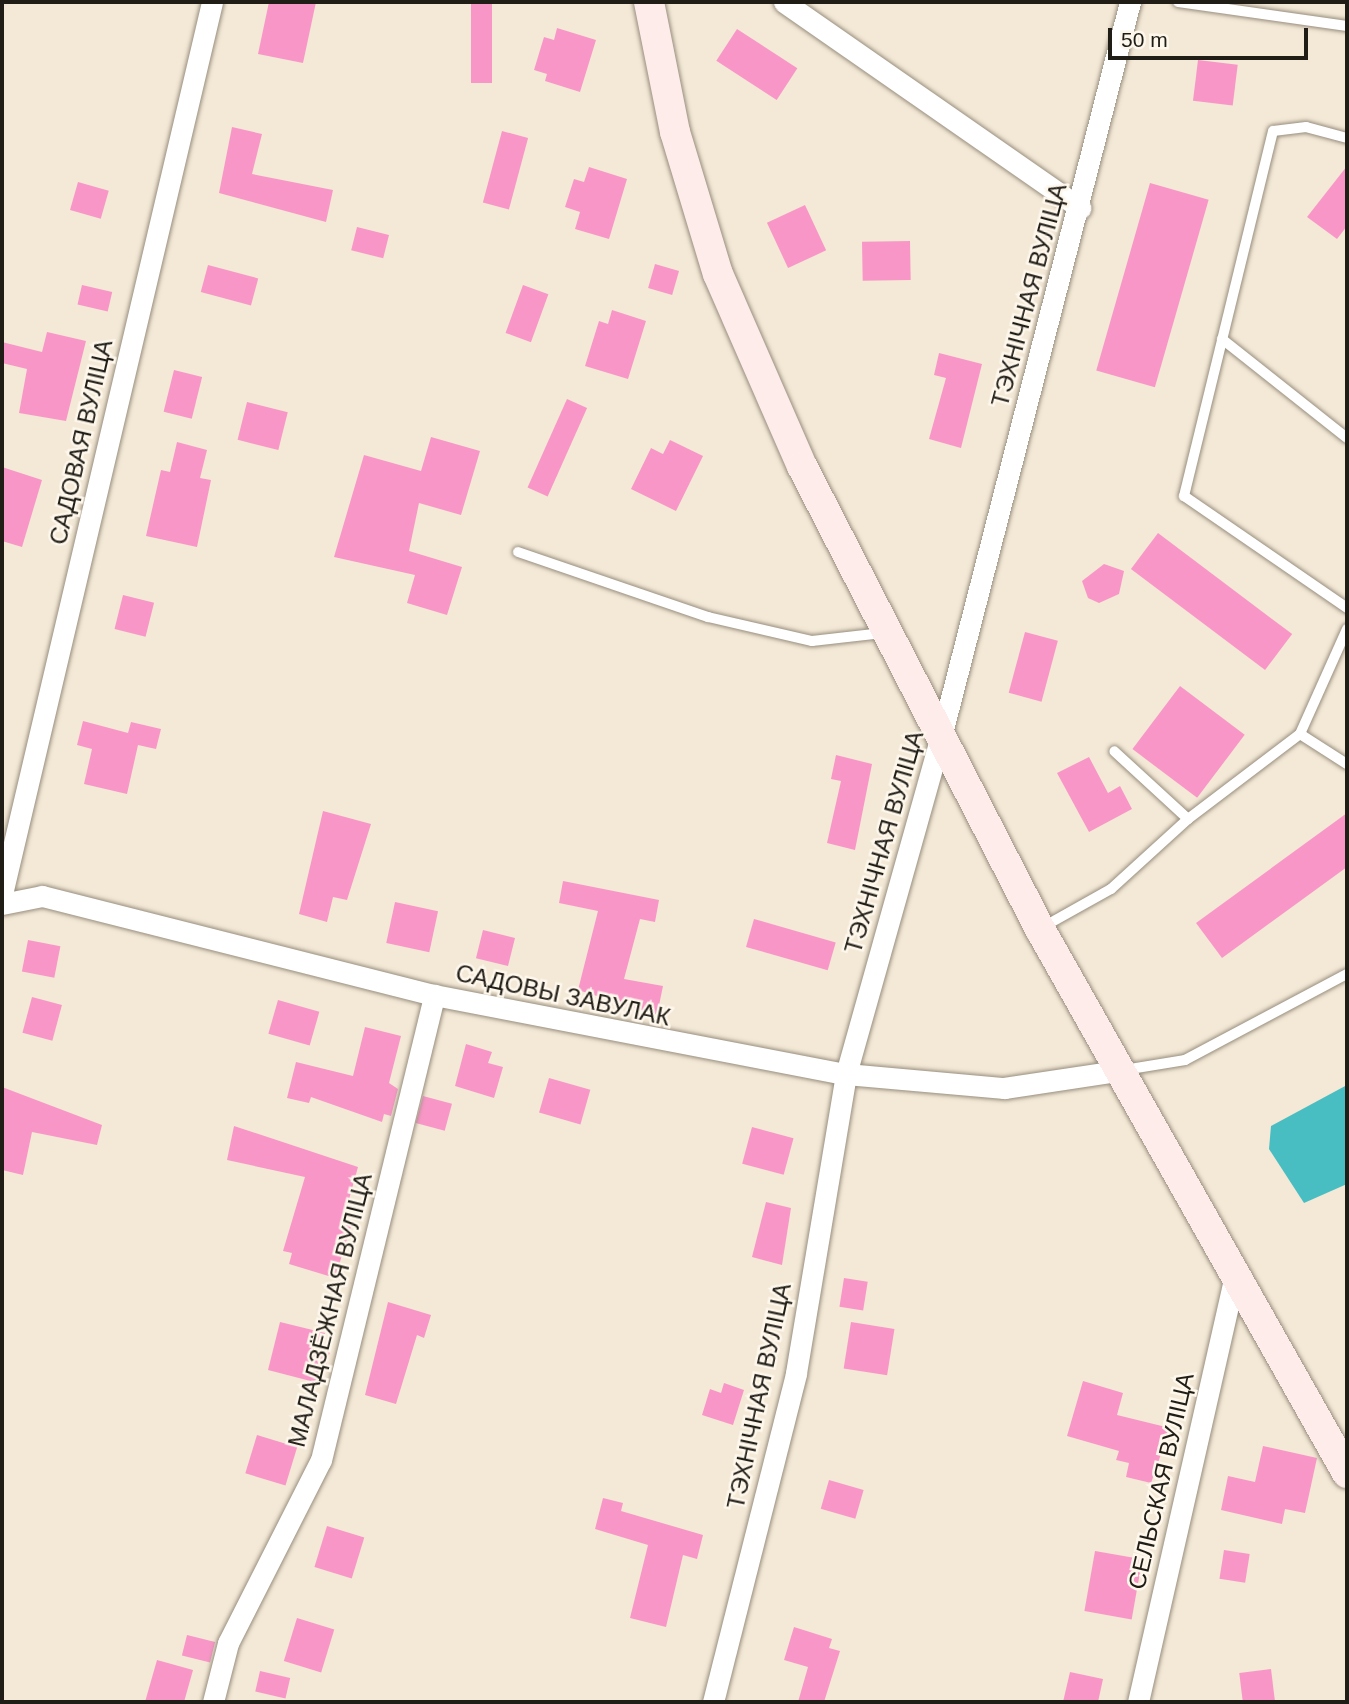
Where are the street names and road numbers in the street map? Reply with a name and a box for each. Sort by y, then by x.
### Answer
street label: ТЭХНІЧНАЯ ВУЛІЦА [985,180,1073,410]
street label: САДОВАЯ ВУЛІЦА [43,337,119,547]
street label: ТЭХНІЧНАЯ ВУЛІЦА [838,727,930,957]
street label: САДОВЫ ЗАВУЛАК [453,958,673,1032]
street label: МАЛАДЗЁЖНАЯ ВУЛІЦА [282,1170,378,1450]
street label: ТЭХНІЧНАЯ ВУЛІЦА [721,1280,797,1512]
street label: СЕЛЬСКАЯ ВУЛІЦА [1122,1370,1200,1592]

